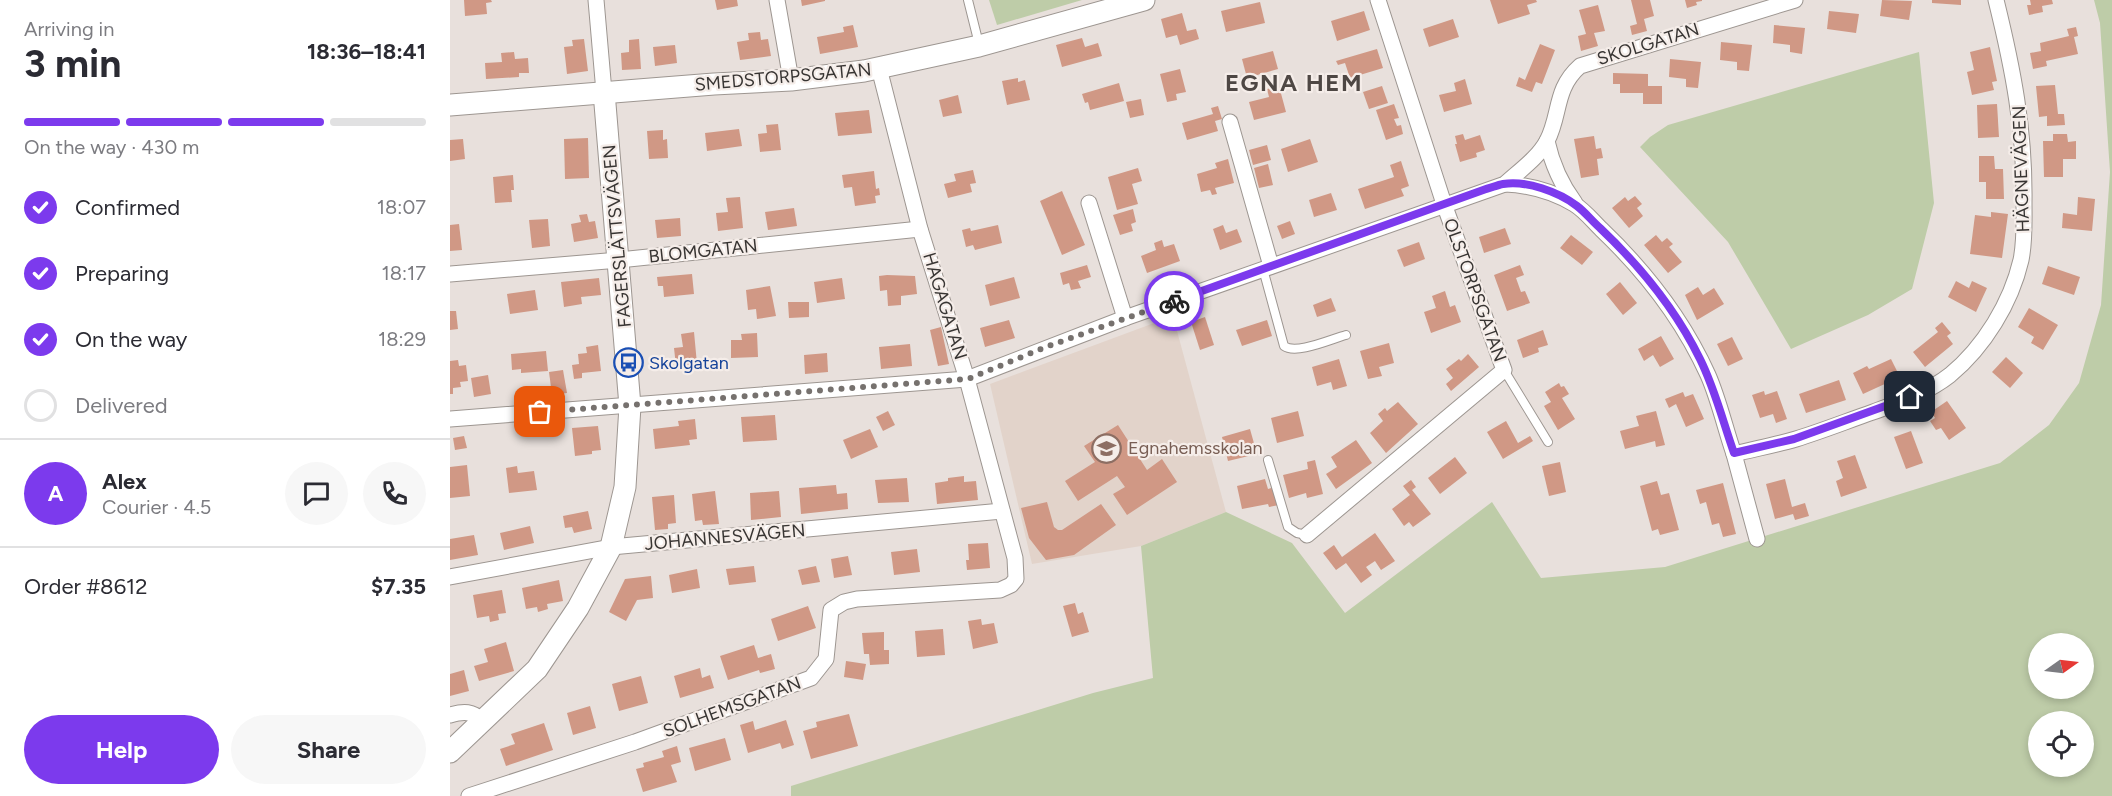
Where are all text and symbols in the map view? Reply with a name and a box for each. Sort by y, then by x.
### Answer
text: Arriving in [24,17,114,41]
street label: SKOLGATAN [1594,18,1702,70]
text: 18:36–18:41 [307,38,426,65]
text: 3 min [24,40,121,87]
street label: SMEDSTORPSGATAN [694,58,872,96]
district label: EGNA HEM [1225,68,1363,97]
street label: HÄGNEVÄGEN [2008,105,2034,233]
text: On the way · 430 m [24,135,199,159]
street label: FAGERSLÄTTSVÄGEN [598,144,636,328]
icon: check [24,191,57,224]
text: Confirmed [75,194,180,221]
text: 18:07 [377,195,426,219]
street label: OLSTORPSGATAN [1439,215,1511,365]
street label: BLOMGATAN [647,234,759,268]
street label: HAGAGATAN [918,250,972,362]
icon: check [24,257,57,290]
text: Preparing [75,260,169,287]
text: 18:17 [381,261,426,285]
courier [1144,271,1204,331]
icon: bike [1158,285,1191,318]
icon: check [24,323,57,356]
text: On the way [75,326,187,353]
text: 18:29 [378,327,426,351]
bus stop icon: Skolgatan [612,347,644,379]
place label: Skolgatan [649,352,729,374]
pin [1884,371,1935,422]
icon: home [1893,380,1926,413]
pin [514,386,565,437]
text: Delivered [75,392,168,419]
icon: bag [523,395,556,428]
school or university icon: Egnahemsskolan [1091,432,1123,464]
place label: Egnahemsskolan [1128,437,1263,459]
button: chat [285,462,348,525]
button: phone [363,462,426,525]
text: Alex [102,468,147,495]
text: A [48,480,63,507]
text: Courier · 4.5 [102,495,211,519]
street label: JOHANNESVÄGEN [644,519,806,555]
text: Order #8612 [24,573,147,600]
text: $7.35 [371,573,426,600]
north arrow [2028,633,2094,699]
map controls [2028,633,2094,777]
street label: SOLHEMSGATAN [660,672,804,742]
button: locate [2028,711,2094,777]
button: Help [24,715,219,784]
button: Share [231,715,426,784]

